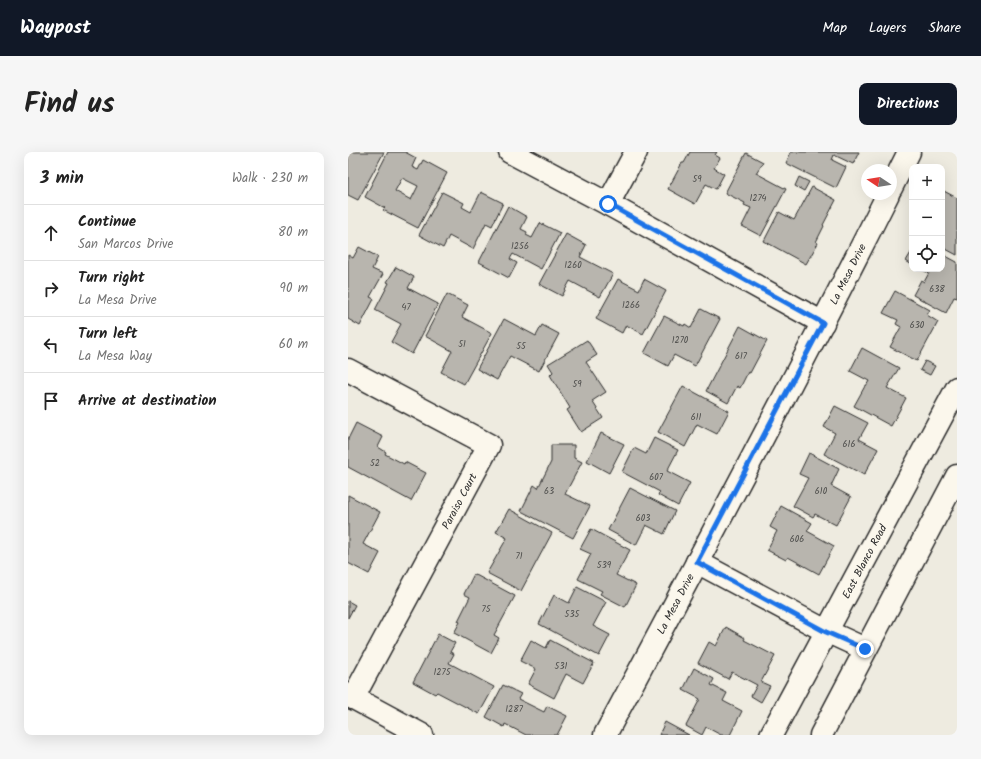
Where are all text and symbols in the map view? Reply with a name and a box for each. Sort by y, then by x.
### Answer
text: Waypost [20,13,91,43]
text: Map [823,17,847,39]
text: Layers [869,17,907,39]
text: Share [929,17,961,39]
text: Find us [24,82,115,127]
button: Directions [859,83,957,125]
north arrow [861,164,897,200]
map controls [909,164,945,272]
button: + [909,164,945,200]
text: 3 min [40,165,84,192]
text: Walk · 230 m [232,168,308,189]
house number: 59 [692,172,702,187]
house number: 1274 [749,191,767,206]
route start [599,195,617,213]
button: − [909,200,945,236]
text: Continue [78,210,136,234]
icon: ahead [40,222,62,244]
text: 80 m [278,222,308,243]
text: San Marcos Drive [78,234,173,255]
button: locate [909,236,945,272]
house number: 1256 [511,239,529,254]
street label: La Mesa Drive [825,241,872,308]
house number: 1260 [564,258,582,273]
text: Turn right [78,266,145,290]
icon: right [40,278,62,300]
text: 90 m [280,278,308,299]
house number: 638 [929,282,945,297]
text: La Mesa Drive [78,290,156,311]
house number: 1266 [622,298,640,313]
house number: 47 [401,300,411,315]
house number: 630 [910,318,925,333]
text: Turn left [78,322,138,346]
house number: 1270 [672,333,689,348]
icon: left [40,334,62,356]
text: 60 m [279,334,308,355]
house number: 51 [458,337,466,352]
house number: 55 [516,339,527,354]
text: La Mesa Way [78,346,152,367]
house number: 617 [735,349,748,364]
house number: 59 [572,377,582,392]
text: Arrive at destination [78,389,217,413]
icon: arrive [40,390,62,412]
house number: 611 [691,410,702,425]
house number: 616 [843,437,855,452]
house number: 52 [370,456,380,471]
street label: Paraiso Court [438,469,483,533]
house number: 607 [649,470,664,485]
house number: 63 [544,484,554,499]
house number: 610 [815,484,828,499]
house number: 603 [636,511,650,526]
street label: East Blanco Road [838,521,893,602]
house number: 606 [790,532,804,547]
house number: 71 [516,549,523,564]
house number: 539 [597,558,612,573]
street label: La Mesa Drive [653,571,700,638]
house number: 75 [482,602,492,617]
house number: 535 [565,607,581,622]
route end [856,640,874,658]
house number: 531 [555,659,568,674]
house number: 1275 [433,665,452,680]
house number: 1287 [505,702,524,717]

